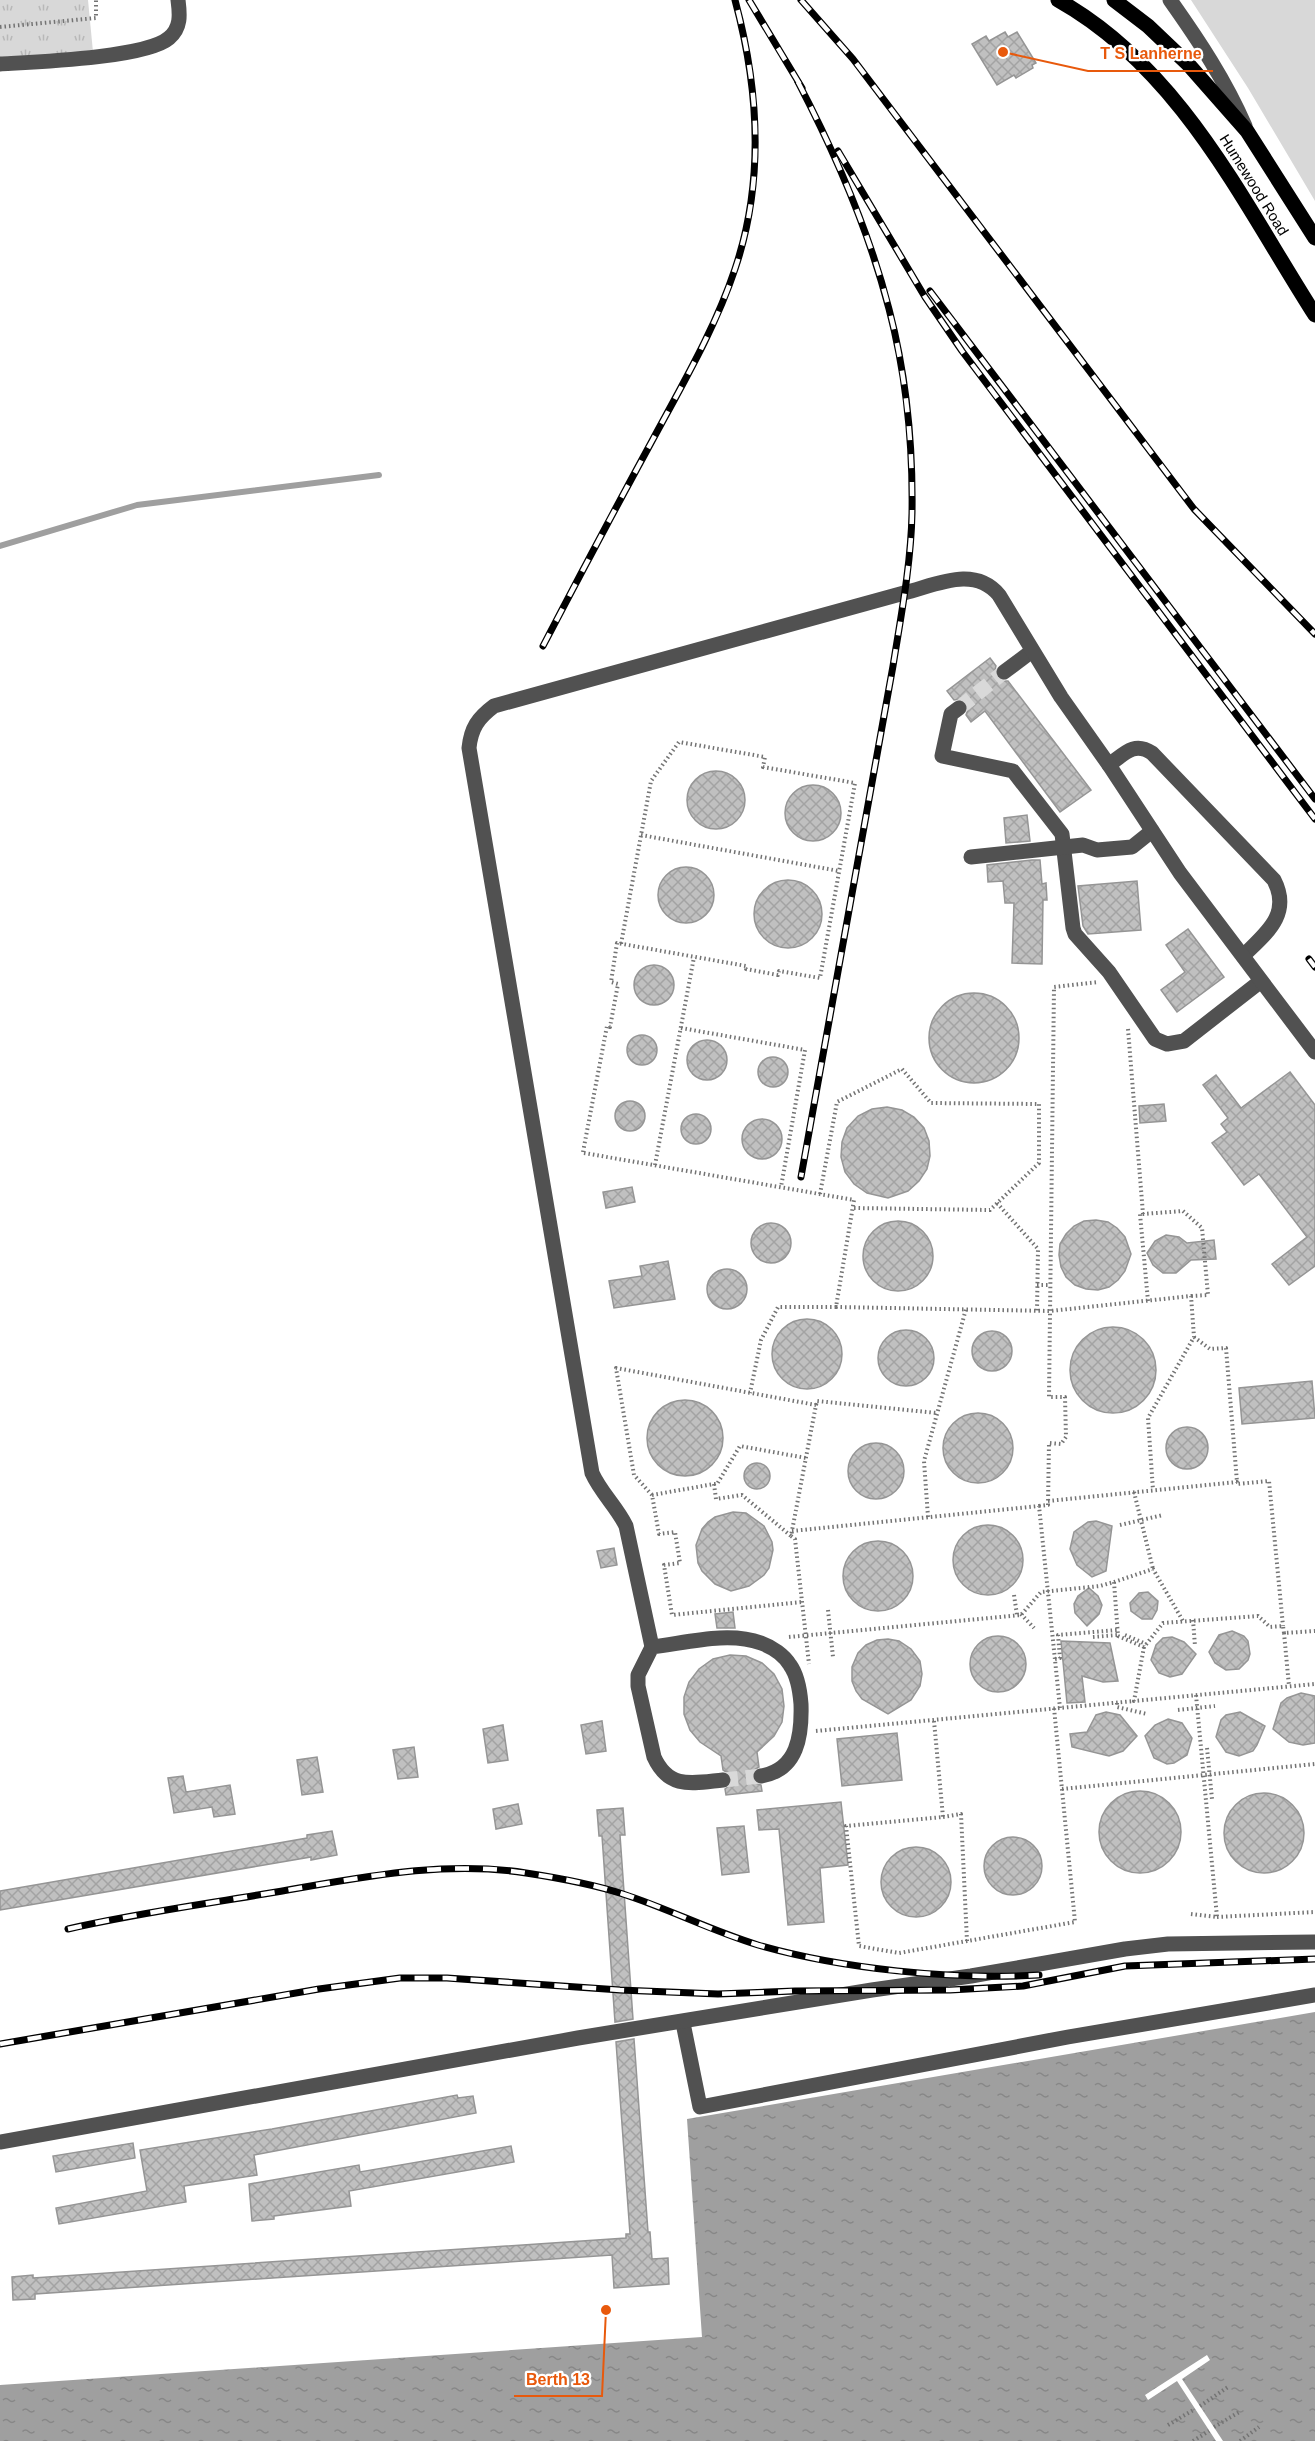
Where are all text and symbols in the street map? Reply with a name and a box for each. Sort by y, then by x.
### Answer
callout: T S Lanherne [1088,37,1213,71]
text: T S Lanherne [1100,45,1202,62]
street label: Humewood Road [1217,131,1292,238]
callout: Berth 13 [514,2362,602,2396]
text: Berth 13 [526,2371,590,2388]

